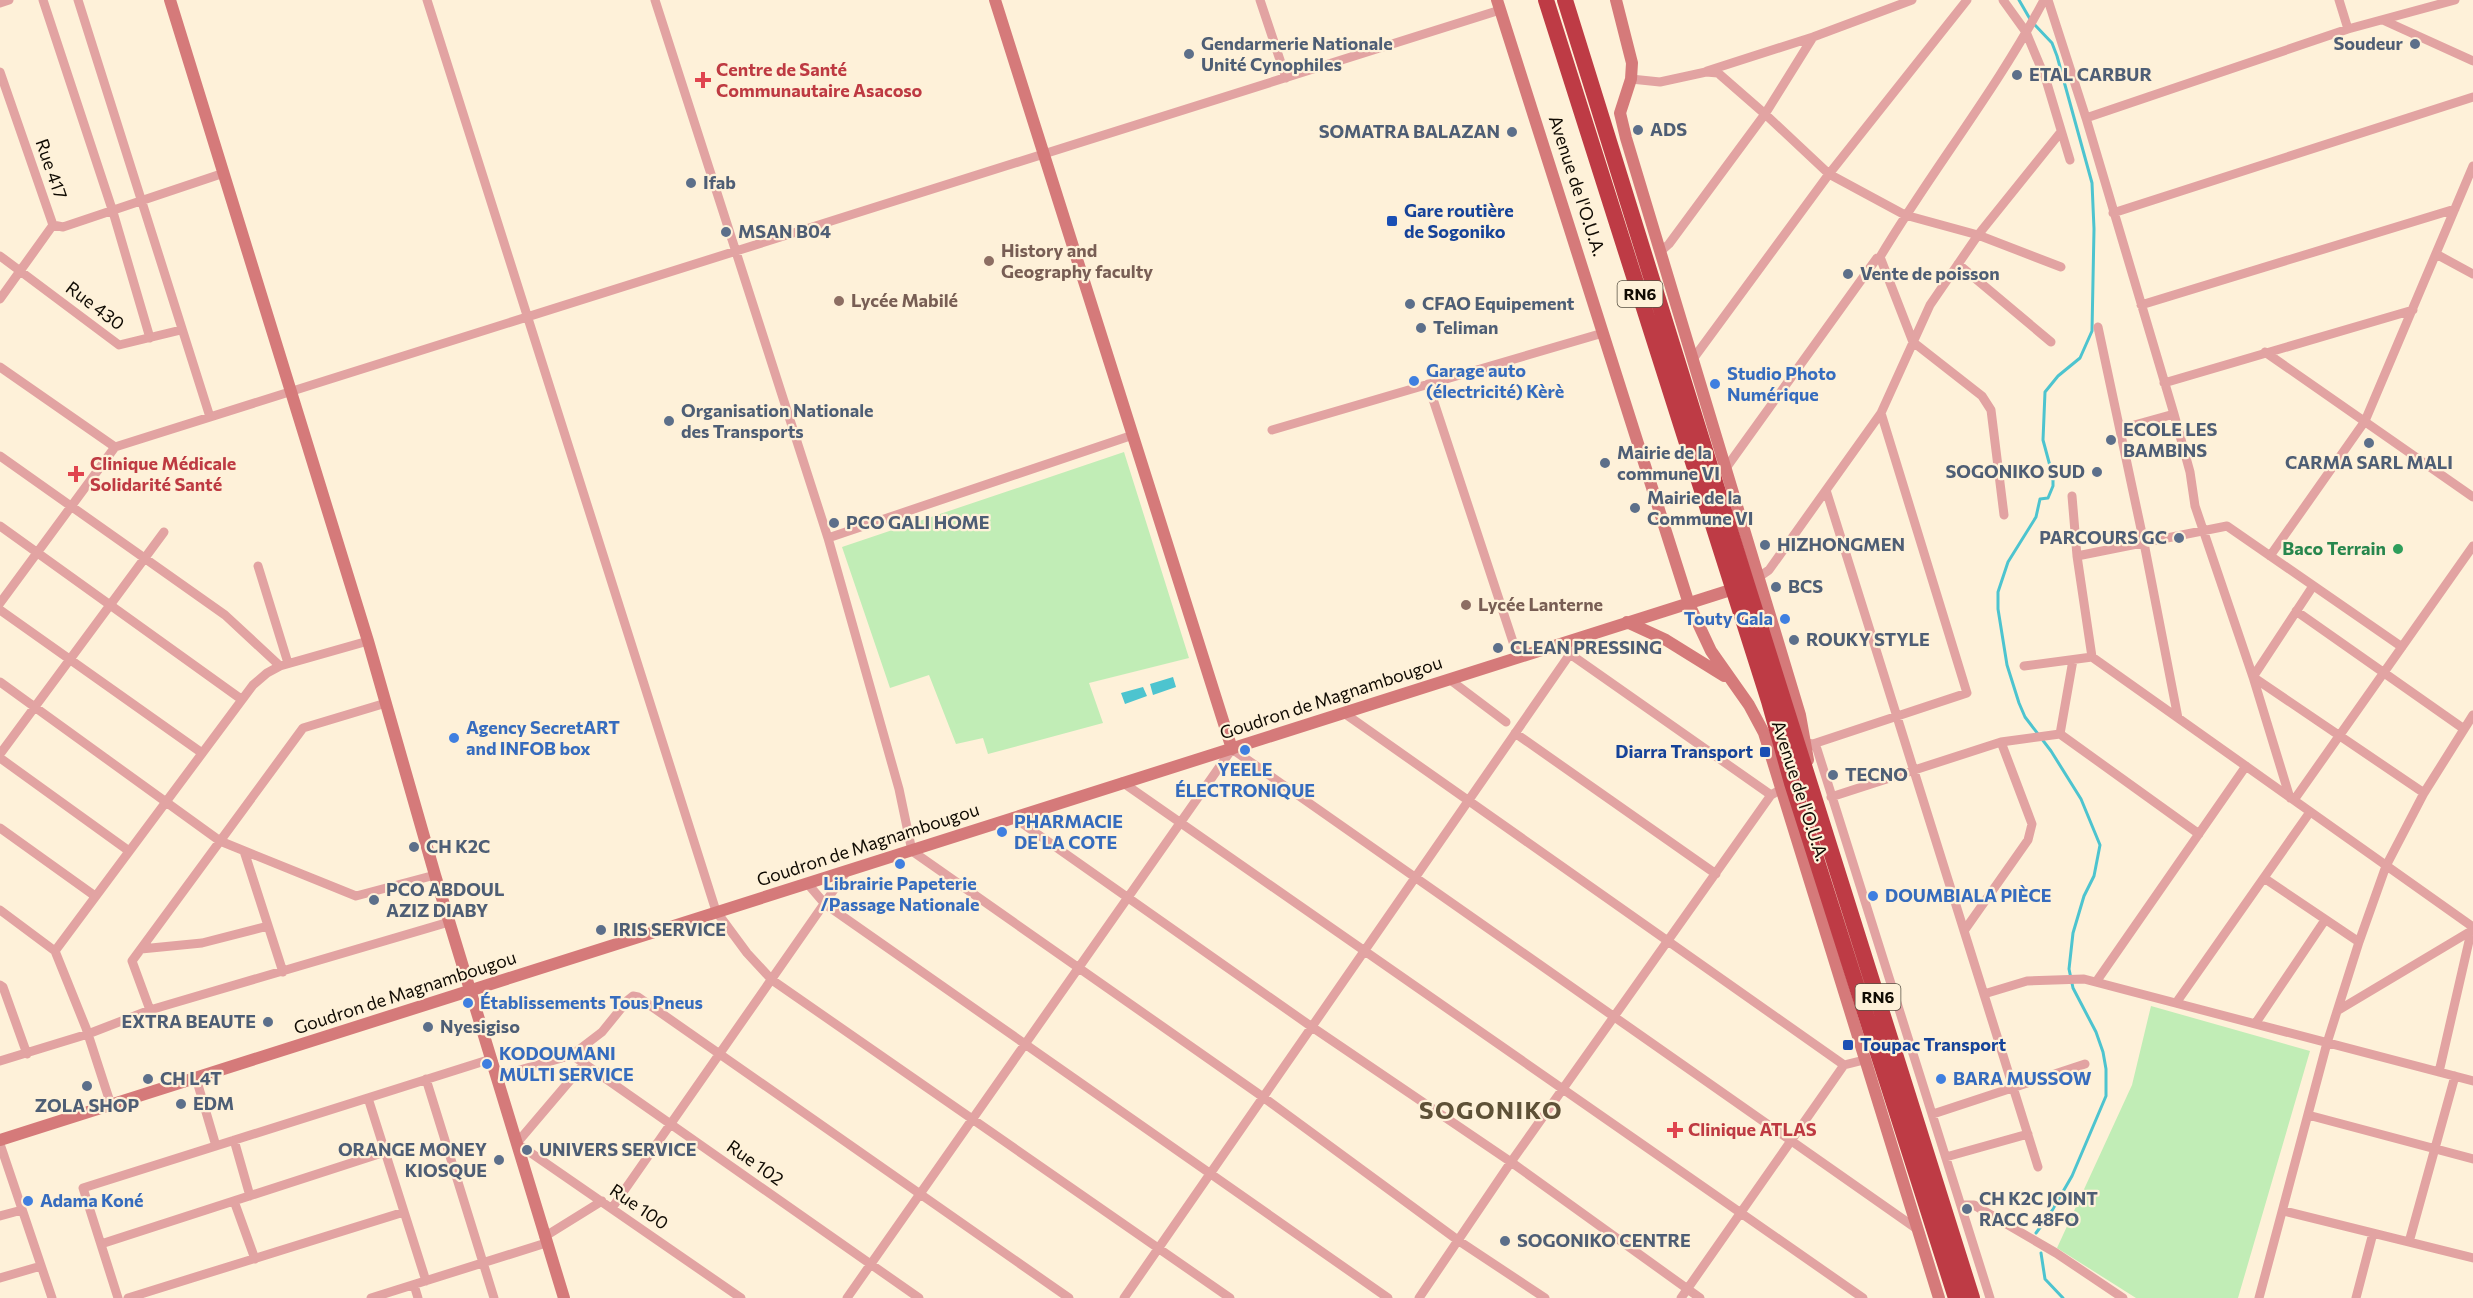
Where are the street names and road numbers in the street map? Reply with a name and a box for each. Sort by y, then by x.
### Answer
street label: Avenue de l'O.U.A. [1545,112,1611,259]
street label: Rue 417 [31,136,73,202]
street label: Rue 430 [62,276,129,334]
road number: RN6 [1618,281,1662,307]
street label: Goudron de Magnambougou [1217,651,1445,743]
street label: Avenue de l'O.U.A. [1768,717,1834,864]
street label: Goudron de Magnambougou [754,798,982,890]
street label: Goudron de Magnambougou [291,946,519,1038]
road number: RN6 [1856,984,1900,1010]
street label: Rue 102 [723,1135,788,1190]
street label: Rue 100 [606,1179,673,1234]

